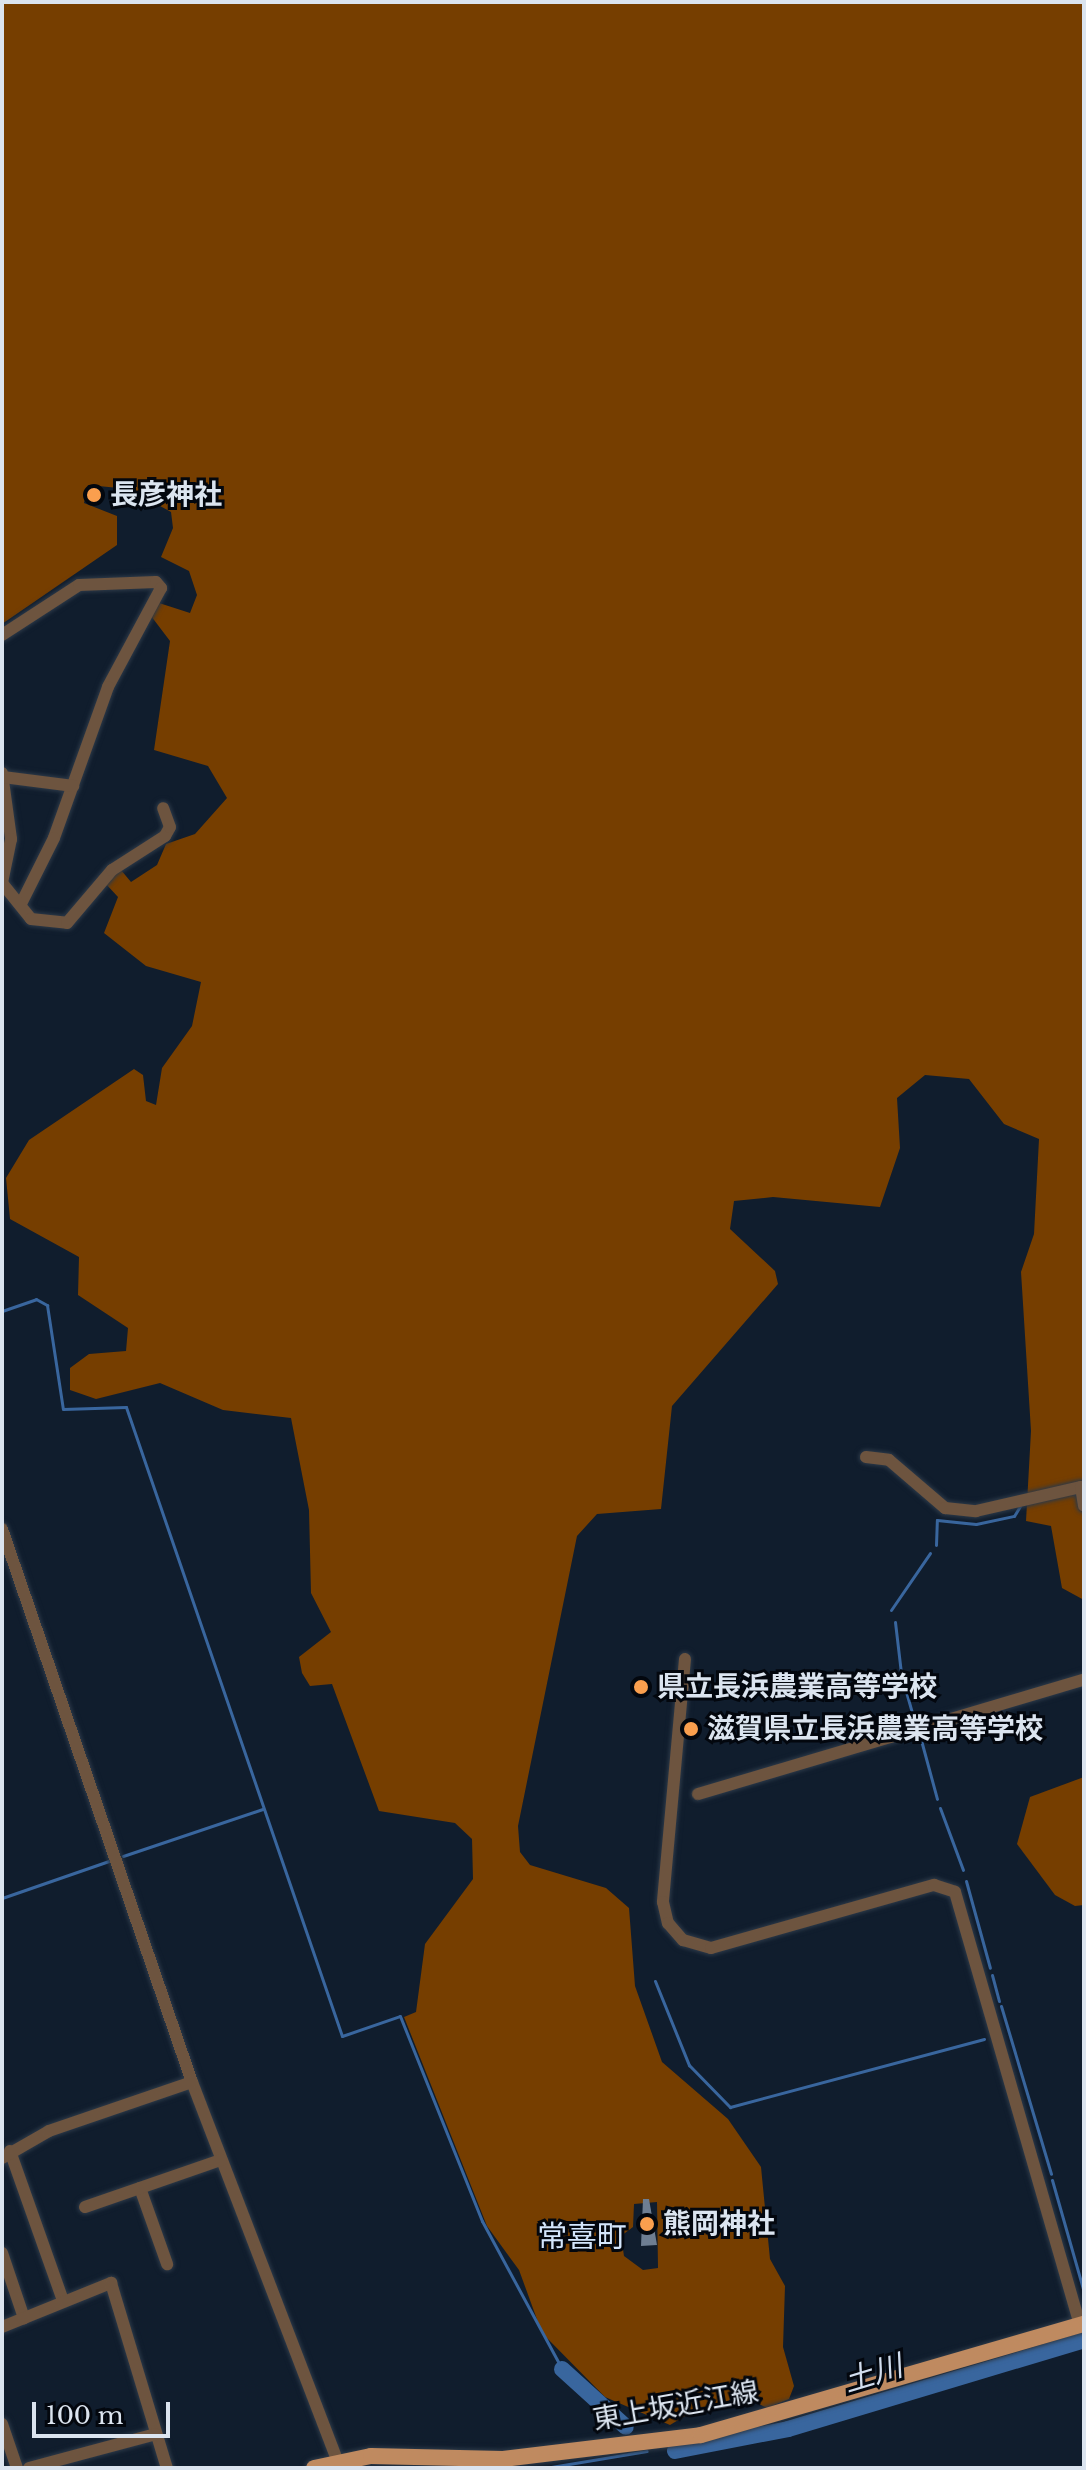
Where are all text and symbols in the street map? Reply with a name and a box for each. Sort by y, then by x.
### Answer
place label: 長彦神社 [110,478,222,512]
marker: 長彦神社 [85,486,103,504]
place label: 県立長浜農業高等学校 [657,1670,937,1704]
marker: 県立長浜農業高等学校 [632,1678,650,1696]
place label: 滋賀県立長浜農業高等学校 [707,1712,1043,1746]
marker: 滋賀県立長浜農業高等学校 [682,1720,700,1738]
place label: 熊岡神社 [663,2207,775,2241]
marker: 熊岡神社 [638,2215,656,2233]
district label: 常喜町 [537,2219,627,2255]
water label: 土川 [839,2348,907,2400]
street label: 東上坂近江線 [590,2375,762,2437]
scale bar [36,2386,174,2436]
text: 100 m [46,2401,124,2430]

